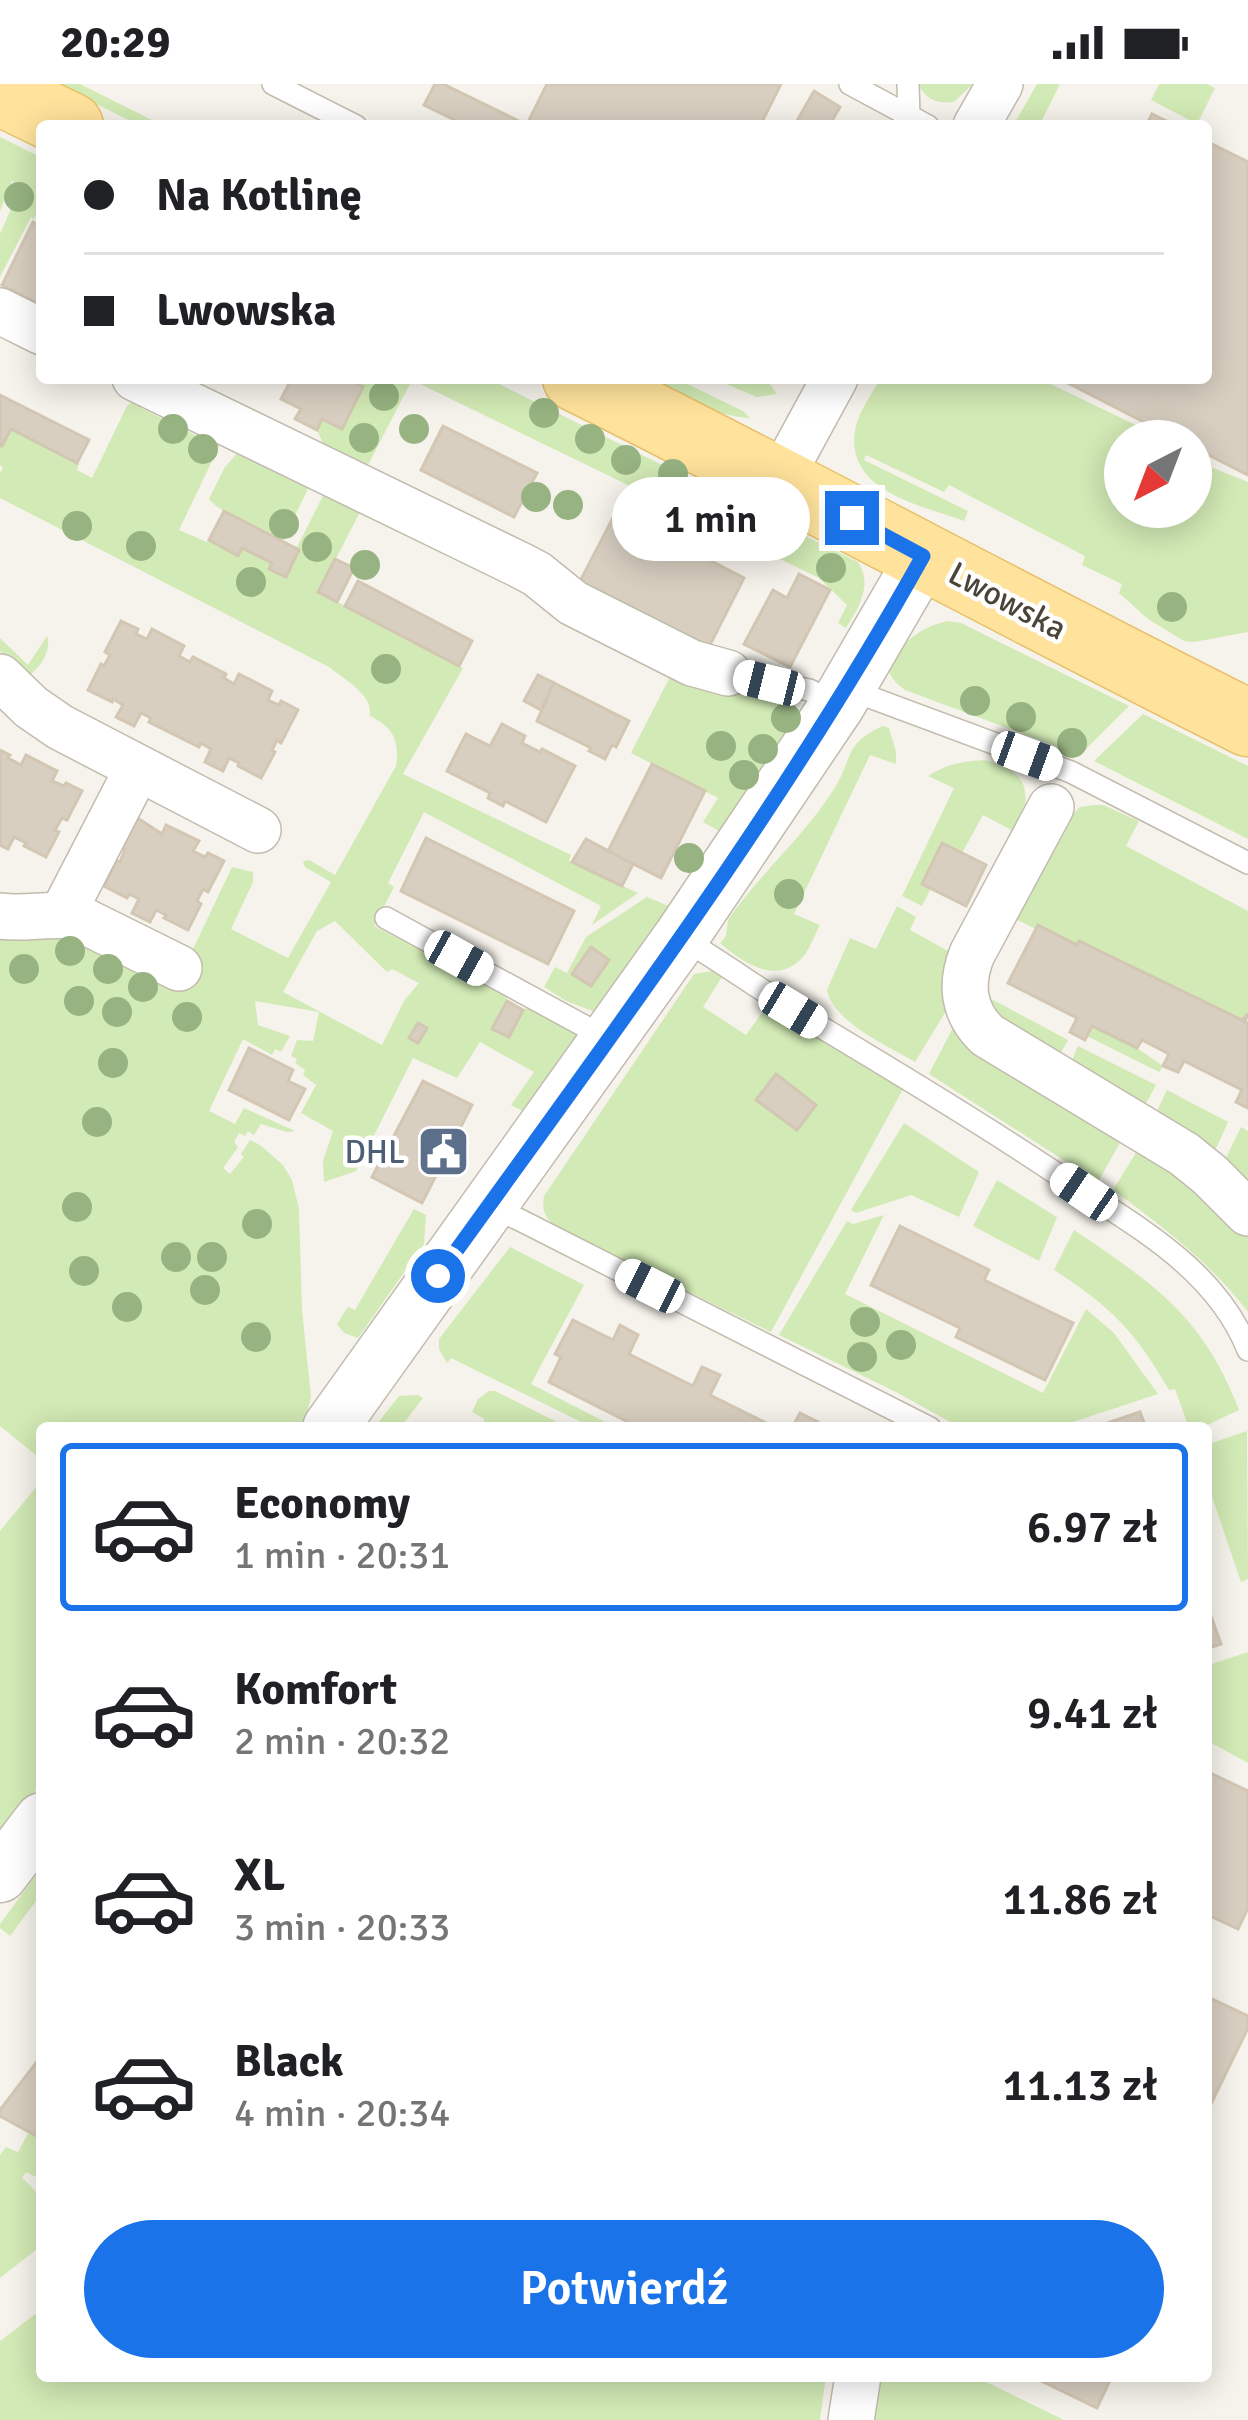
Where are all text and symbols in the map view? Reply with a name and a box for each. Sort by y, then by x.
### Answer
text: 20:29 [60,15,170,70]
text: Na Kotlinę [156,168,362,223]
text: Lwowska [156,283,336,338]
north arrow [1104,420,1212,528]
map controls [1104,420,1212,528]
callout: 1 min [612,476,810,560]
route end [825,491,879,545]
text: 1 min [664,495,758,543]
street label: Lwowska [941,553,1073,649]
car [730,657,808,709]
car [987,727,1067,785]
car [419,925,499,991]
car [753,976,833,1044]
public building icon: DHL [416,1123,472,1179]
place label: DHL [344,1132,405,1173]
car [1044,1157,1124,1227]
route start [411,1249,465,1303]
car [610,1254,690,1318]
icon: car [90,1473,198,1581]
text: Economy [234,1476,410,1531]
text: 6.97 zł [1027,1500,1158,1555]
text: 1 min · 20:31 [234,1531,450,1579]
icon: car [90,1659,198,1767]
text: Komfort [234,1662,397,1717]
text: 9.41 zł [1027,1686,1158,1741]
text: 2 min · 20:32 [234,1717,450,1765]
icon: car [90,1845,198,1953]
text: XL [234,1848,285,1903]
text: 11.86 zł [1003,1872,1158,1927]
text: 3 min · 20:33 [234,1903,450,1951]
icon: car [90,2031,198,2139]
text: Black [234,2034,344,2089]
text: 11.13 zł [1003,2058,1158,2113]
text: 4 min · 20:34 [234,2089,450,2137]
button: Potwierdź [84,2220,1164,2358]

